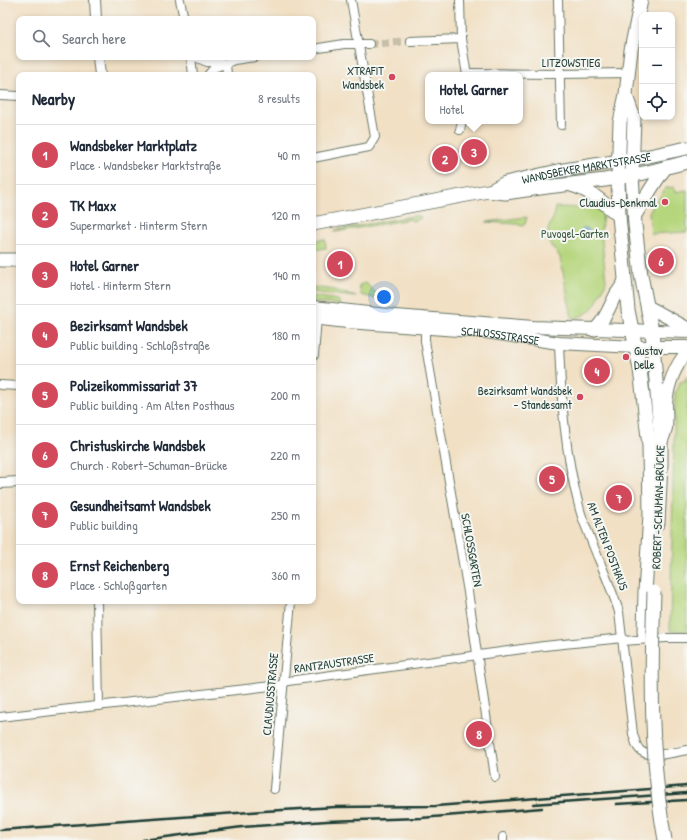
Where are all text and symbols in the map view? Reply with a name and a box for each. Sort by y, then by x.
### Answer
map controls [639,12,675,120]
button: + [639,12,675,48]
search box [16,16,316,60]
icon: search [30,27,52,49]
text: Search here [62,28,126,49]
button: − [639,48,675,84]
street label: LITZOWSTIEG [542,54,600,71]
place label: XTRAFIT Wandsbek [342,62,384,93]
marker: XTRAFIT Wandsbek [387,72,397,82]
popup [425,72,523,124]
text: Hotel Garner [439,79,509,100]
button: locate [639,84,675,120]
text: Nearby [32,87,75,110]
text: 8 results [258,89,300,107]
text: Hotel [439,100,464,118]
text: Wandsbeker Marktplatz [70,135,197,156]
pin: 3 [461,137,487,167]
pin: 2 [432,144,458,174]
text: 1 [43,146,47,164]
text: 40 m [277,146,300,164]
street label: WANDSBEKER MARKTSTRASSE [520,147,653,187]
text: Place · Wandsbeker Marktstraße [70,156,221,174]
place label: Claudius-Denkmal [579,194,658,211]
text: TK Maxx [70,195,117,216]
marker: Claudius-Denkmal [660,197,670,207]
text: 2 [42,206,48,224]
text: 120 m [272,206,300,224]
text: Supermarket · Hinterm Stern [70,216,207,234]
park label: Puvogel-Garten [541,225,609,242]
pin: 6 [648,246,674,276]
pin: 1 [327,249,353,279]
text: Hotel Garner [70,255,139,276]
text: 3 [42,266,48,284]
text: 140 m [273,266,300,284]
text: Hotel · Hinterm Stern [70,276,171,294]
your location [374,287,394,307]
text: Bezirksamt Wandsbek [70,315,188,336]
street label: SCHLOSSSTRASSE [461,322,541,349]
text: 4 [43,326,47,344]
text: 180 m [272,326,300,344]
text: Public building · Schloßstraße [70,336,210,354]
place label: Gustav Delle [634,342,663,373]
marker: Gustav Delle [621,352,631,362]
pin: 4 [584,356,610,386]
text: Polizeikommissariat 37 [70,375,198,396]
place label: Bezirksamt Wandsbek - Standesamt [478,382,573,413]
text: 5 [42,386,48,404]
text: 200 m [270,386,300,404]
marker: Bezirksamt Wandsbek - Standesamt [575,392,585,402]
text: Public building · Am Alten Posthaus [70,396,235,414]
text: Christuskirche Wandsbek [70,435,205,456]
street label: ROBERT-SCHUMAN-BRÜCKE [647,444,669,569]
text: 6 [42,446,48,464]
text: 220 m [270,446,300,464]
text: Church · Robert-Schuman-Brücke [70,456,227,474]
pin: 5 [539,464,565,494]
pin: 7 [606,483,632,513]
text: Gesundheitsamt Wandsbek [70,495,211,516]
street label: AM ALTEN POSTHAUS [583,499,633,593]
text: 7 [42,506,48,524]
text: 250 m [271,506,300,524]
street label: SCHLOSSGARTEN [457,512,487,588]
text: Public building [70,516,138,534]
text: Ernst Reichenberg [70,555,169,576]
text: 8 [42,566,48,584]
text: 360 m [271,566,300,584]
text: Place · Schloßgarten [70,576,167,594]
street label: RANTZAUSTRASSE [293,649,376,677]
street label: CLAUDIUSSTRASSE [258,651,282,736]
pin: 8 [466,719,492,749]

